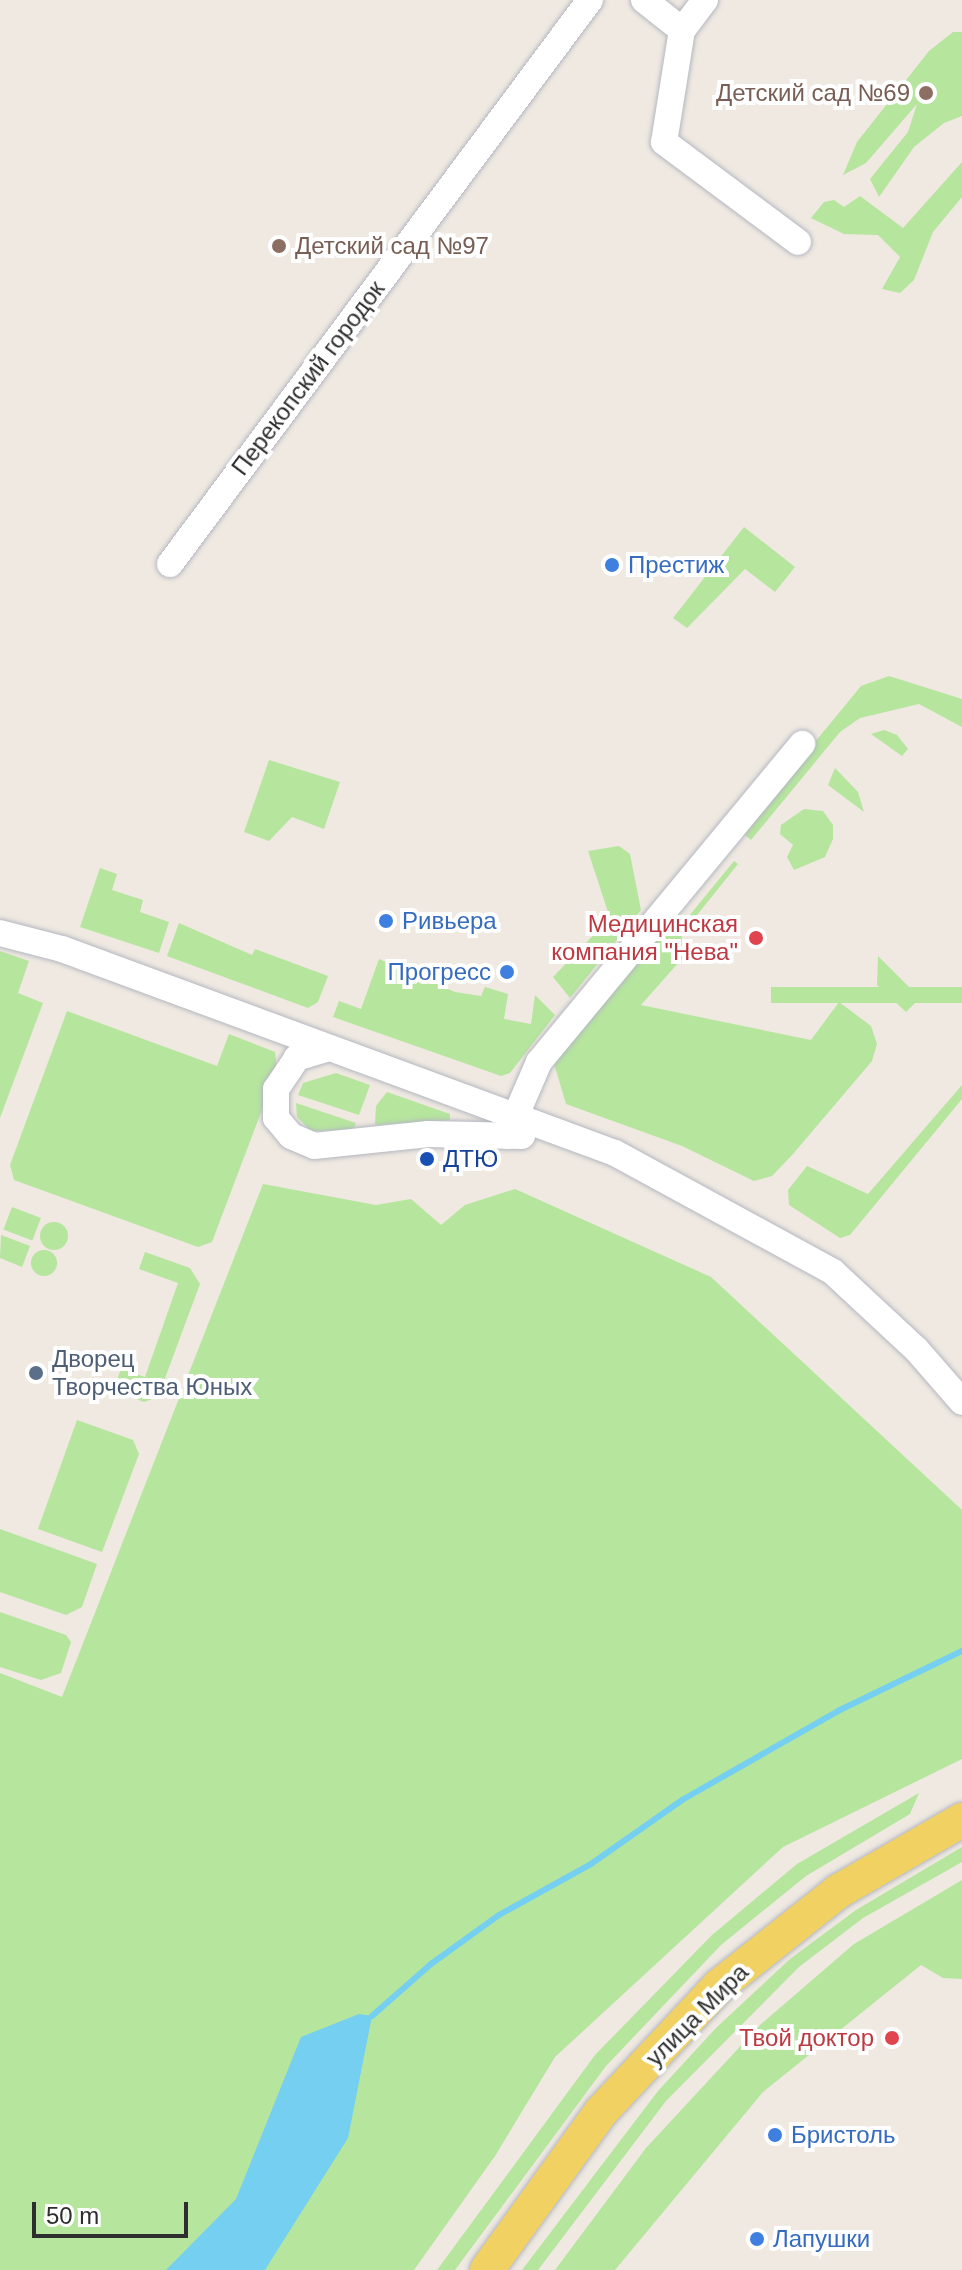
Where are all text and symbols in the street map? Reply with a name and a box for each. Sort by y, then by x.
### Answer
place label: Детский сад №69 [716,79,910,107]
marker: Детский сад №69 [917,84,935,102]
place label: Детский сад №97 [295,232,489,260]
marker: Детский сад №97 [270,237,288,255]
street label: Перекопский городок [225,275,391,481]
place label: Престиж [628,551,724,579]
marker: Престиж [603,556,621,574]
place label: Ривьера [402,907,497,935]
place label: Медицинская компания "Нева" [551,910,738,966]
marker: Ривьера [377,912,395,930]
marker: Медицинская компания "Нева" [745,927,767,949]
place label: Прогресс [388,958,491,986]
marker: Прогресс [498,963,516,981]
place label: ДТЮ [443,1145,498,1173]
marker: ДТЮ [418,1150,436,1168]
place label: Дворец Творчества Юных [52,1345,252,1401]
marker: Дворец Творчества Юных [27,1364,45,1382]
street label: улица Мира [640,1958,754,2072]
place label: Твой доктор [739,2024,874,2052]
marker: Твой доктор [881,2027,903,2049]
place label: Бристоль [791,2121,896,2149]
marker: Бристоль [766,2126,784,2144]
scale bar [36,2186,192,2236]
text: 50 m [46,2202,99,2229]
place label: Лапушки [773,2225,870,2253]
marker: Лапушки [748,2230,766,2248]

